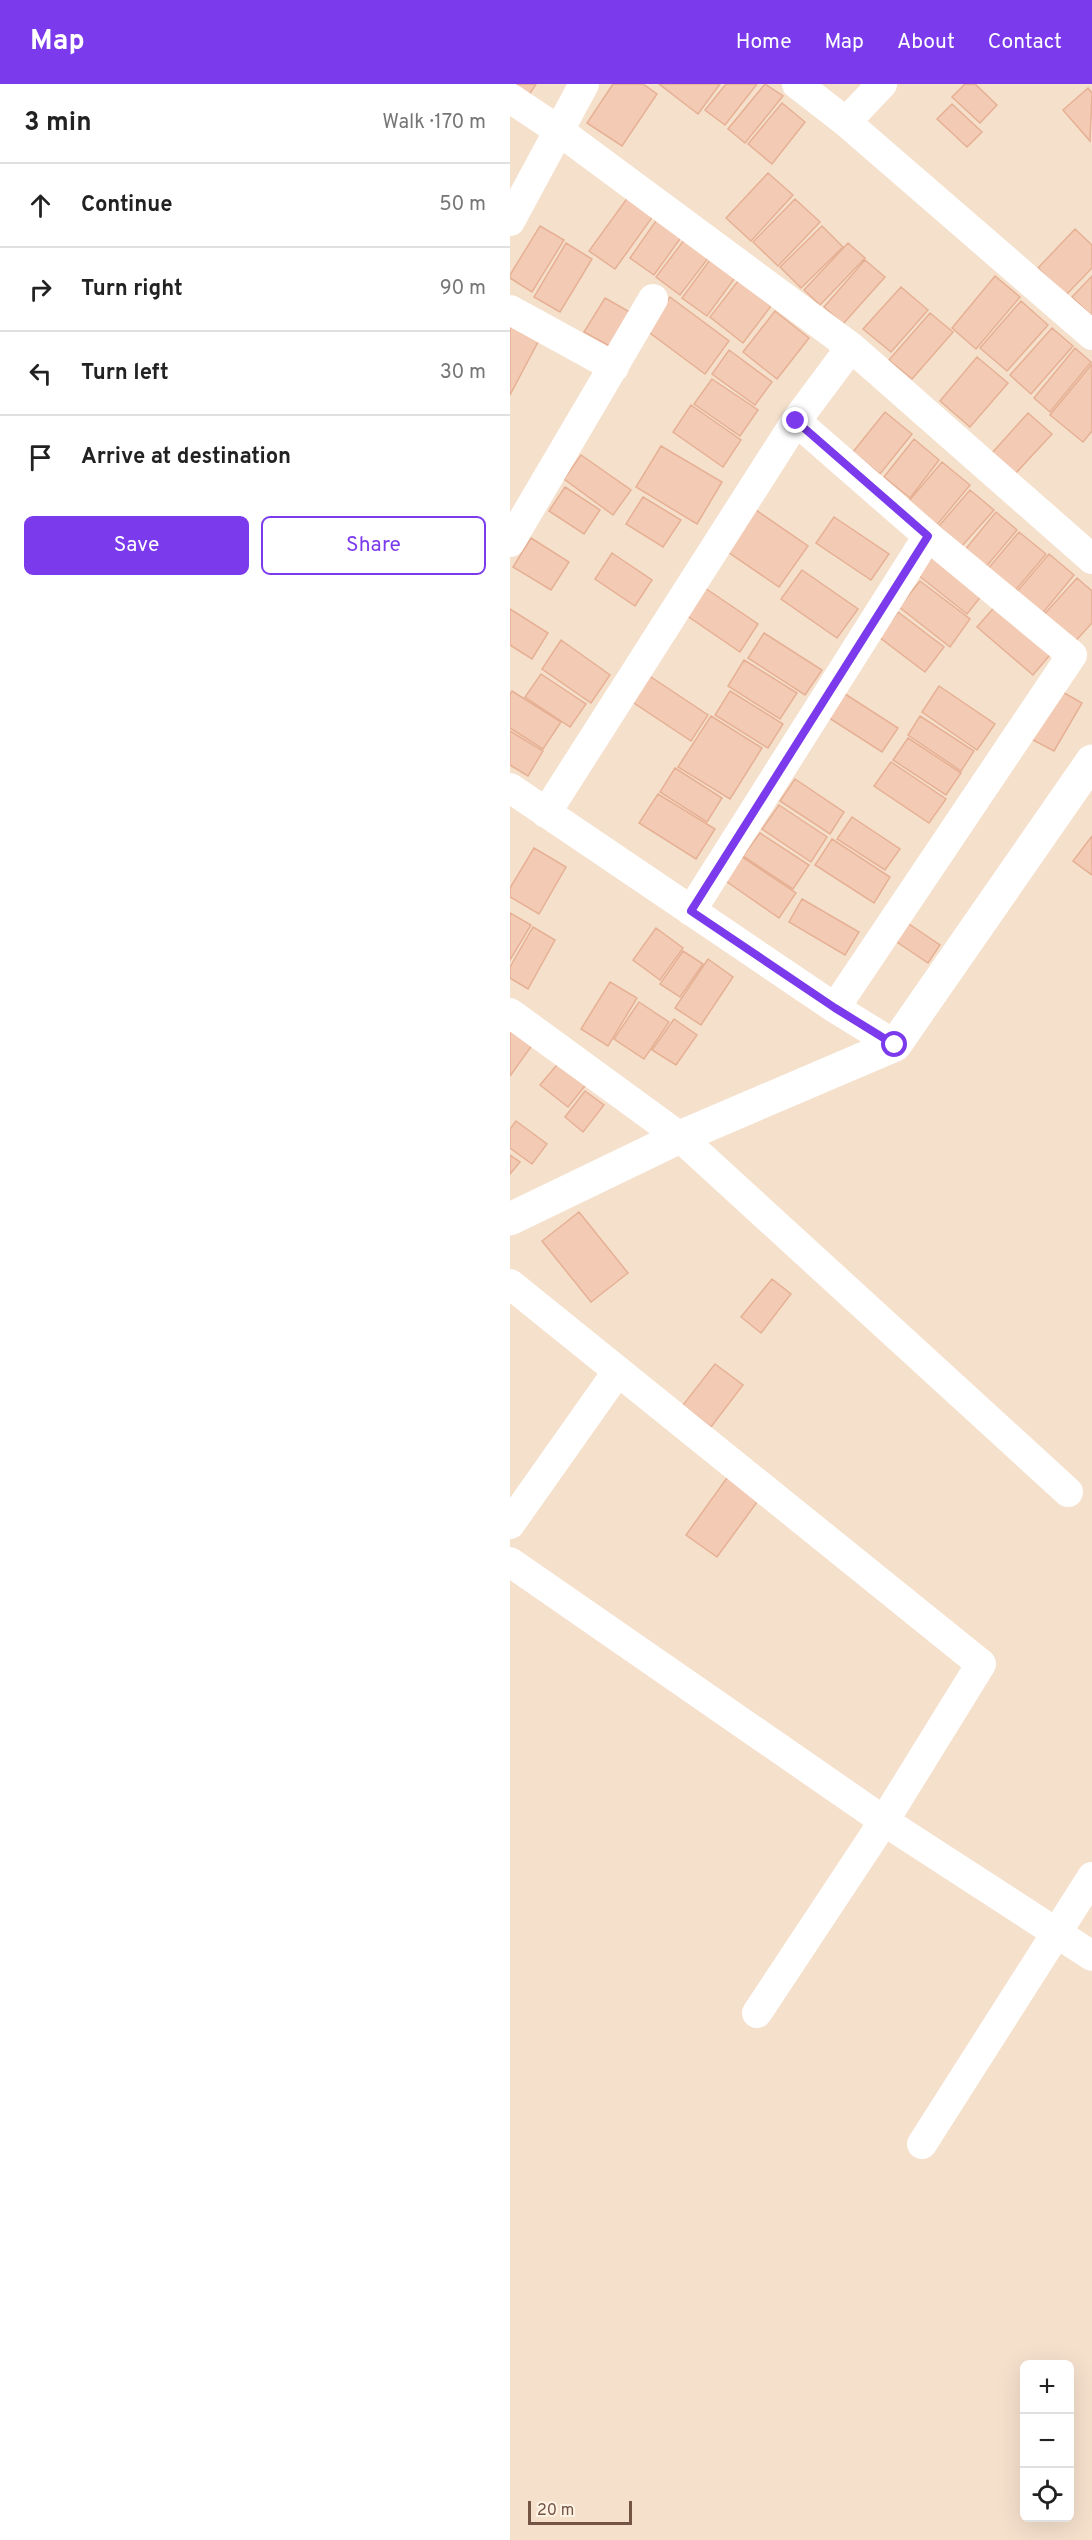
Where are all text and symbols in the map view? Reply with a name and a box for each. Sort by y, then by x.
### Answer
text: Map [30,24,85,60]
text: Home [736,29,792,56]
text: Map [825,29,864,56]
text: About [897,29,955,56]
text: Contact [988,29,1062,56]
text: 3 min [24,107,92,140]
text: Walk · 170 m [382,110,486,136]
icon: ahead [24,189,57,222]
text: Continue [81,192,172,219]
text: 50 m [439,192,486,218]
icon: right [24,273,57,306]
text: Turn right [81,276,183,303]
text: 90 m [440,276,486,302]
icon: left [24,357,57,390]
text: Turn left [81,360,169,387]
text: 30 m [440,360,486,386]
route end [782,407,808,433]
icon: arrive [24,441,57,474]
text: Arrive at destination [81,444,291,471]
button: Save [24,516,249,575]
button: Share [261,516,486,575]
route start [881,1031,907,1057]
map controls [1020,2360,1074,2522]
button: + [1020,2360,1074,2414]
button: − [1020,2414,1074,2468]
button: locate [1020,2468,1074,2522]
scale bar [528,2498,632,2526]
text: 20 m [537,2501,574,2521]

